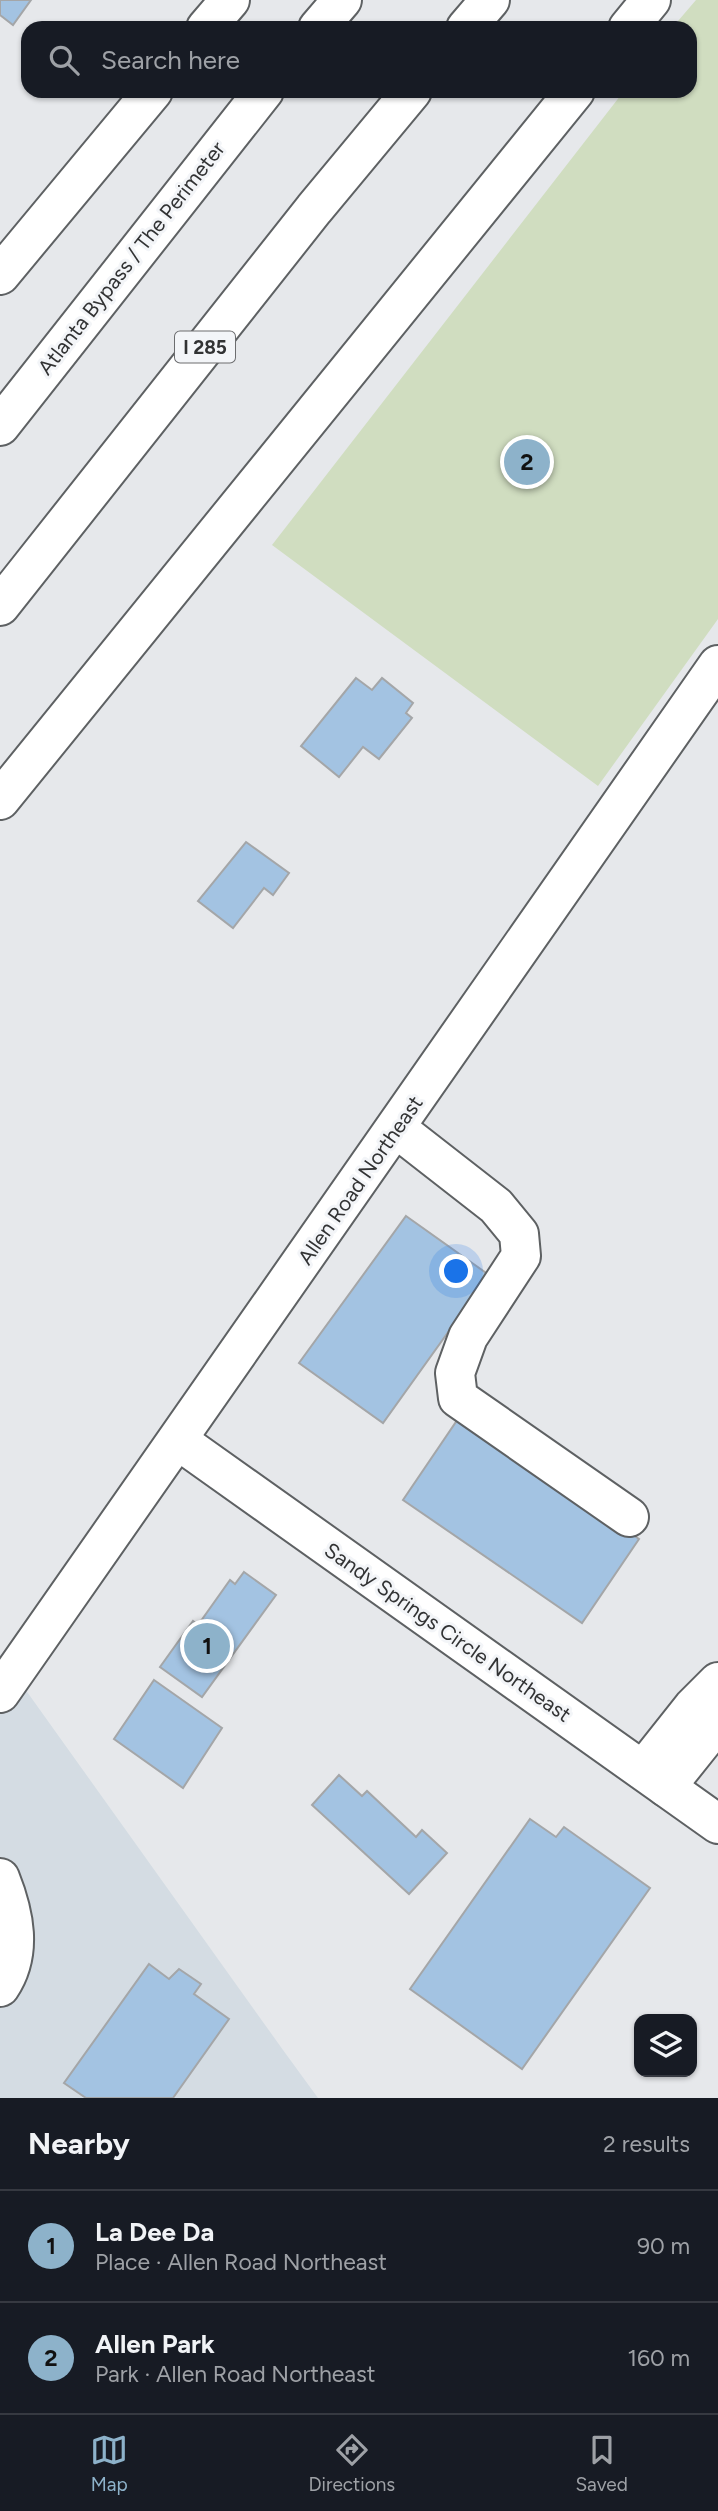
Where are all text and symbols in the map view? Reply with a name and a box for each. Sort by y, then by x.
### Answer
search box [21,21,697,98]
icon: search [45,41,83,79]
text: Search here [101,44,240,76]
street label: Atlanta Bypass / The Perimeter [32,136,230,380]
road number: I 285 [175,332,235,362]
pin: 2 [504,436,550,488]
street label: Allen Road Northeast [292,1091,428,1269]
your location [439,1254,473,1288]
street label: Sandy Springs Circle Northeast [320,1537,576,1727]
pin: 1 [184,1620,230,1672]
map controls [634,2014,697,2077]
button: layers [634,2014,697,2077]
text: Nearby [28,2125,130,2162]
text: 2 results [603,2130,690,2158]
text: La Dee Da [95,2216,214,2248]
text: 1 [46,2232,56,2260]
text: 90 m [637,2232,690,2260]
text: Place · Allen Road Northeast [95,2248,387,2276]
text: Allen Park [95,2328,215,2360]
text: 2 [44,2344,58,2372]
text: 160 m [627,2344,690,2372]
text: Park · Allen Road Northeast [95,2360,376,2388]
tab: Map [90,2431,128,2496]
tab: Directions [308,2431,395,2496]
tab: Saved [575,2431,628,2496]

